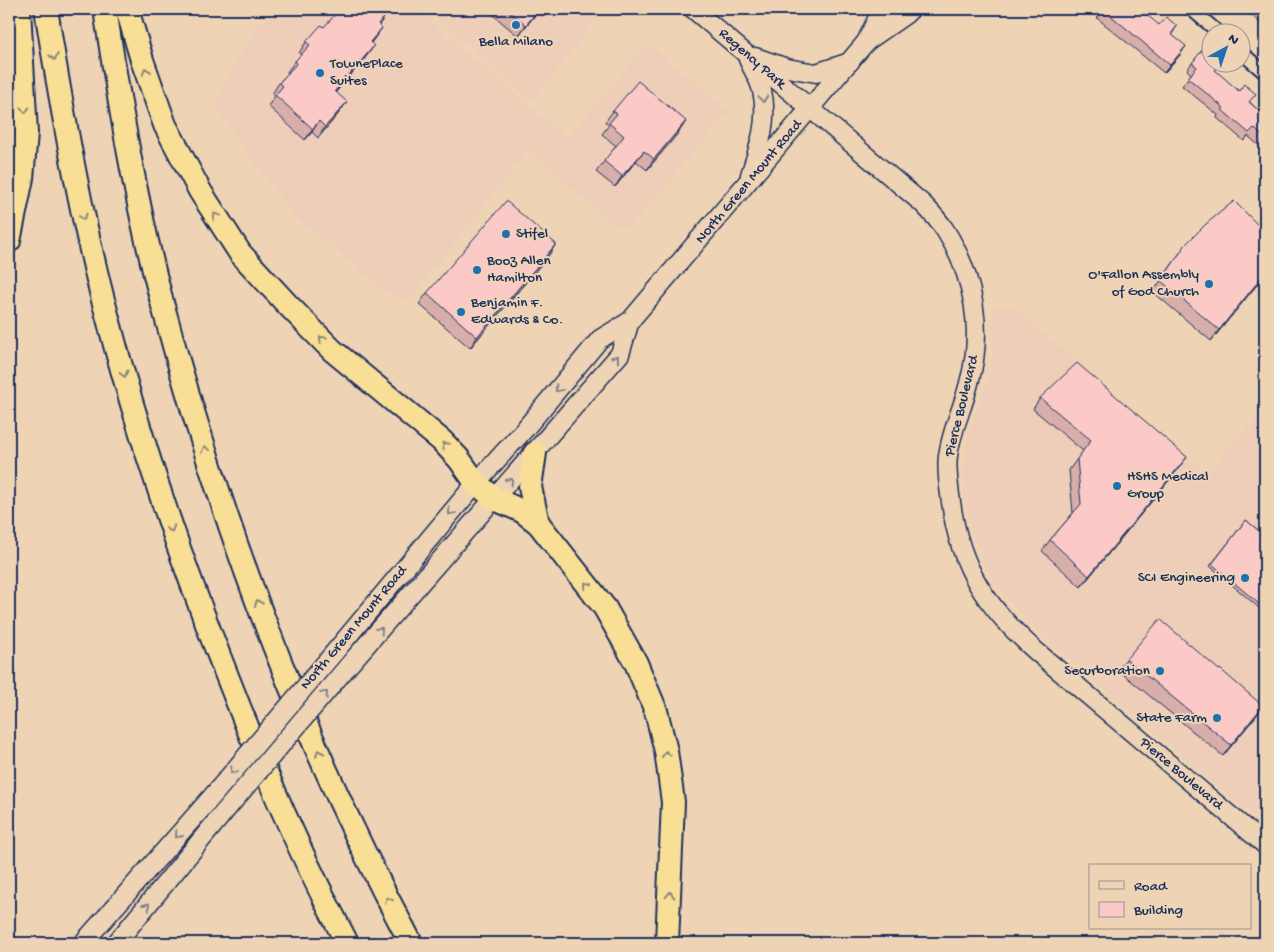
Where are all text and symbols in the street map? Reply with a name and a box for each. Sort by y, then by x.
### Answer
marker: Bella Milano [510,19,522,31]
north arrow [1202,22,1252,72]
street label: Regency Park [715,25,790,94]
text: N [1224,31,1242,49]
place label: Bella Milano [478,33,553,51]
one-way arrow [48,53,58,61]
place label: TownePlace Suites [329,55,403,90]
one-way arrow [141,67,151,76]
marker: TownePlace Suites [314,67,326,79]
one-way arrow [757,95,768,103]
one-way arrow [19,106,30,114]
street label: North Green Mount Road [692,115,807,248]
one-way arrow [77,212,88,221]
one-way arrow [213,213,223,222]
place label: Stifel [516,225,548,243]
marker: Stifel [500,228,512,240]
place label: Booz Allen Hamilton [486,252,551,287]
marker: Booz Allen Hamilton [471,264,483,276]
place label: O'Fallon Assembly of God Church [1088,266,1200,301]
marker: O'Fallon Assembly of God Church [1203,278,1215,290]
place label: Benjamin F. Edwards & Co. [470,294,563,329]
marker: Benjamin F. Edwards & Co. [455,306,467,318]
one-way arrow [319,336,328,345]
street label: Pierce Boulevard [940,352,984,459]
one-way arrow [610,354,619,364]
one-way arrow [118,369,128,378]
one-way arrow [555,383,563,392]
one-way arrow [442,442,451,451]
one-way arrow [201,445,211,454]
place label: HSHS Medical Group [1127,468,1209,503]
one-way arrow [504,478,513,487]
marker: HSHS Medical Group [1111,480,1123,492]
one-way arrow [449,506,457,515]
one-way arrow [165,525,175,533]
street label: North Green Mount Road [297,561,412,694]
place label: SCI Engineering [1138,569,1235,587]
marker: SCI Engineering [1239,572,1251,584]
one-way arrow [584,582,592,591]
one-way arrow [254,599,264,607]
one-way arrow [374,626,383,635]
place label: Securboration [1064,662,1150,680]
marker: Securboration [1154,665,1166,677]
one-way arrow [319,691,327,700]
place label: State Farm [1136,709,1207,727]
marker: State Farm [1211,712,1223,724]
street label: Pierce Boulevard [1135,733,1227,815]
one-way arrow [315,749,326,758]
one-way arrow [662,750,672,759]
one-way arrow [231,765,239,774]
one-way arrow [175,830,184,839]
legend [1089,864,1252,930]
text: Road [1134,878,1168,896]
one-way arrow [665,890,675,898]
one-way arrow [384,896,394,905]
one-way arrow [141,902,150,911]
text: Building [1133,902,1183,920]

